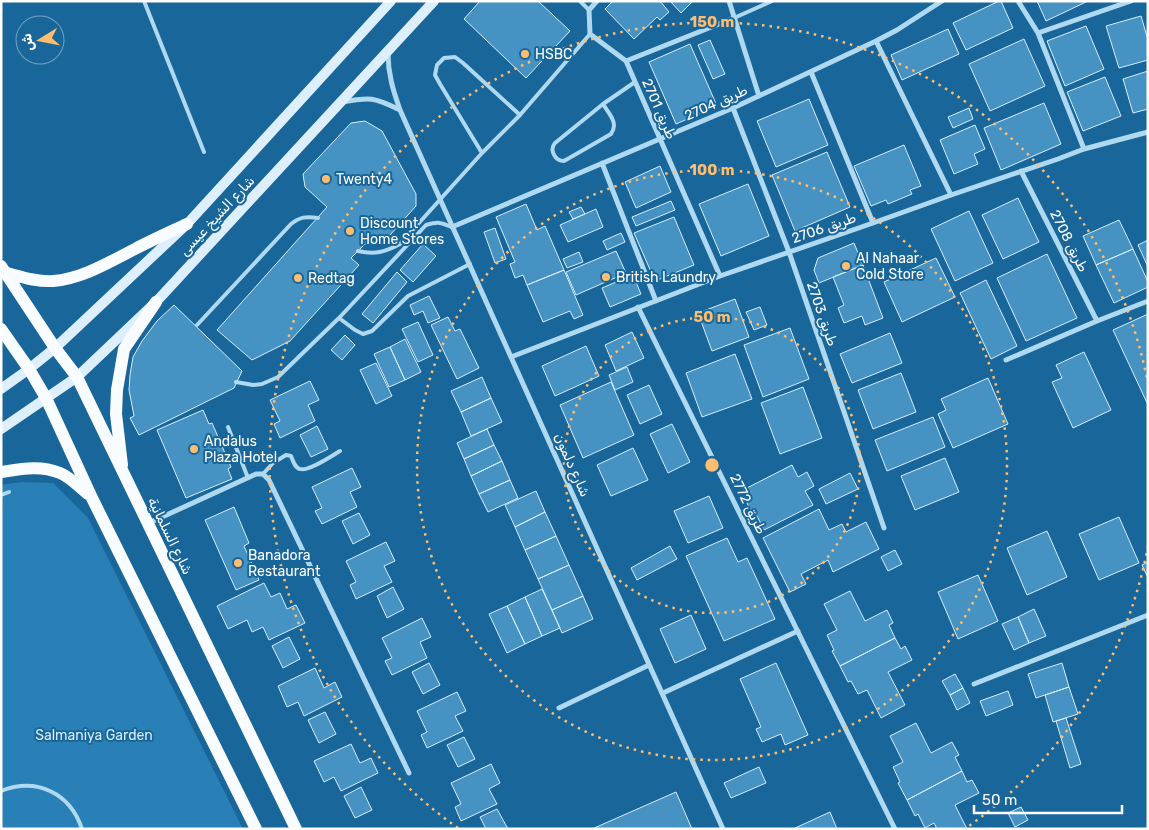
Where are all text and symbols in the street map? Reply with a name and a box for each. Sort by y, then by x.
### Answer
text: 150 m [690,13,734,31]
north arrow [15,15,65,65]
text: ش [18,32,38,52]
place label: HSBC [535,46,572,63]
marker: HSBC [519,48,531,60]
street label: طريق 2701 [638,76,680,142]
street label: طريق 2704 [682,81,750,124]
text: 100 m [690,161,734,179]
place label: Twenty4 [336,171,393,188]
street label: شارع الشيخ عيسى [176,173,260,261]
marker: Twenty4 [320,173,332,185]
street label: طريق 2708 [1046,207,1092,275]
street label: طريق 2706 [790,209,859,247]
place label: Discount Home Stores [360,215,444,248]
marker: Discount Home Stores [344,225,356,237]
place label: Al Nahaar Cold Store [856,250,924,283]
marker: Al Nahaar Cold Store [840,260,852,272]
place label: British Laundry [616,269,716,286]
place label: Redtag [308,270,355,287]
marker: British Laundry [600,271,612,283]
marker: Redtag [292,272,304,284]
street label: طريق 2703 [803,280,841,349]
text: 50 m [694,308,730,326]
street label: شارع دلمون [549,430,594,500]
place label: Andalus Plaza Hotel [204,433,277,466]
marker: Andalus Plaza Hotel [188,443,200,455]
centre of rings [703,456,721,474]
street label: طريق 2772 [726,471,770,537]
street label: شارع السلمانية [142,495,196,578]
place label: Banadora Restaurant [248,547,321,580]
marker: Banadora Restaurant [232,557,244,569]
park label: Salmaniya Garden [35,727,153,744]
scale bar [974,782,1122,814]
text: 50 m [982,791,1017,809]

